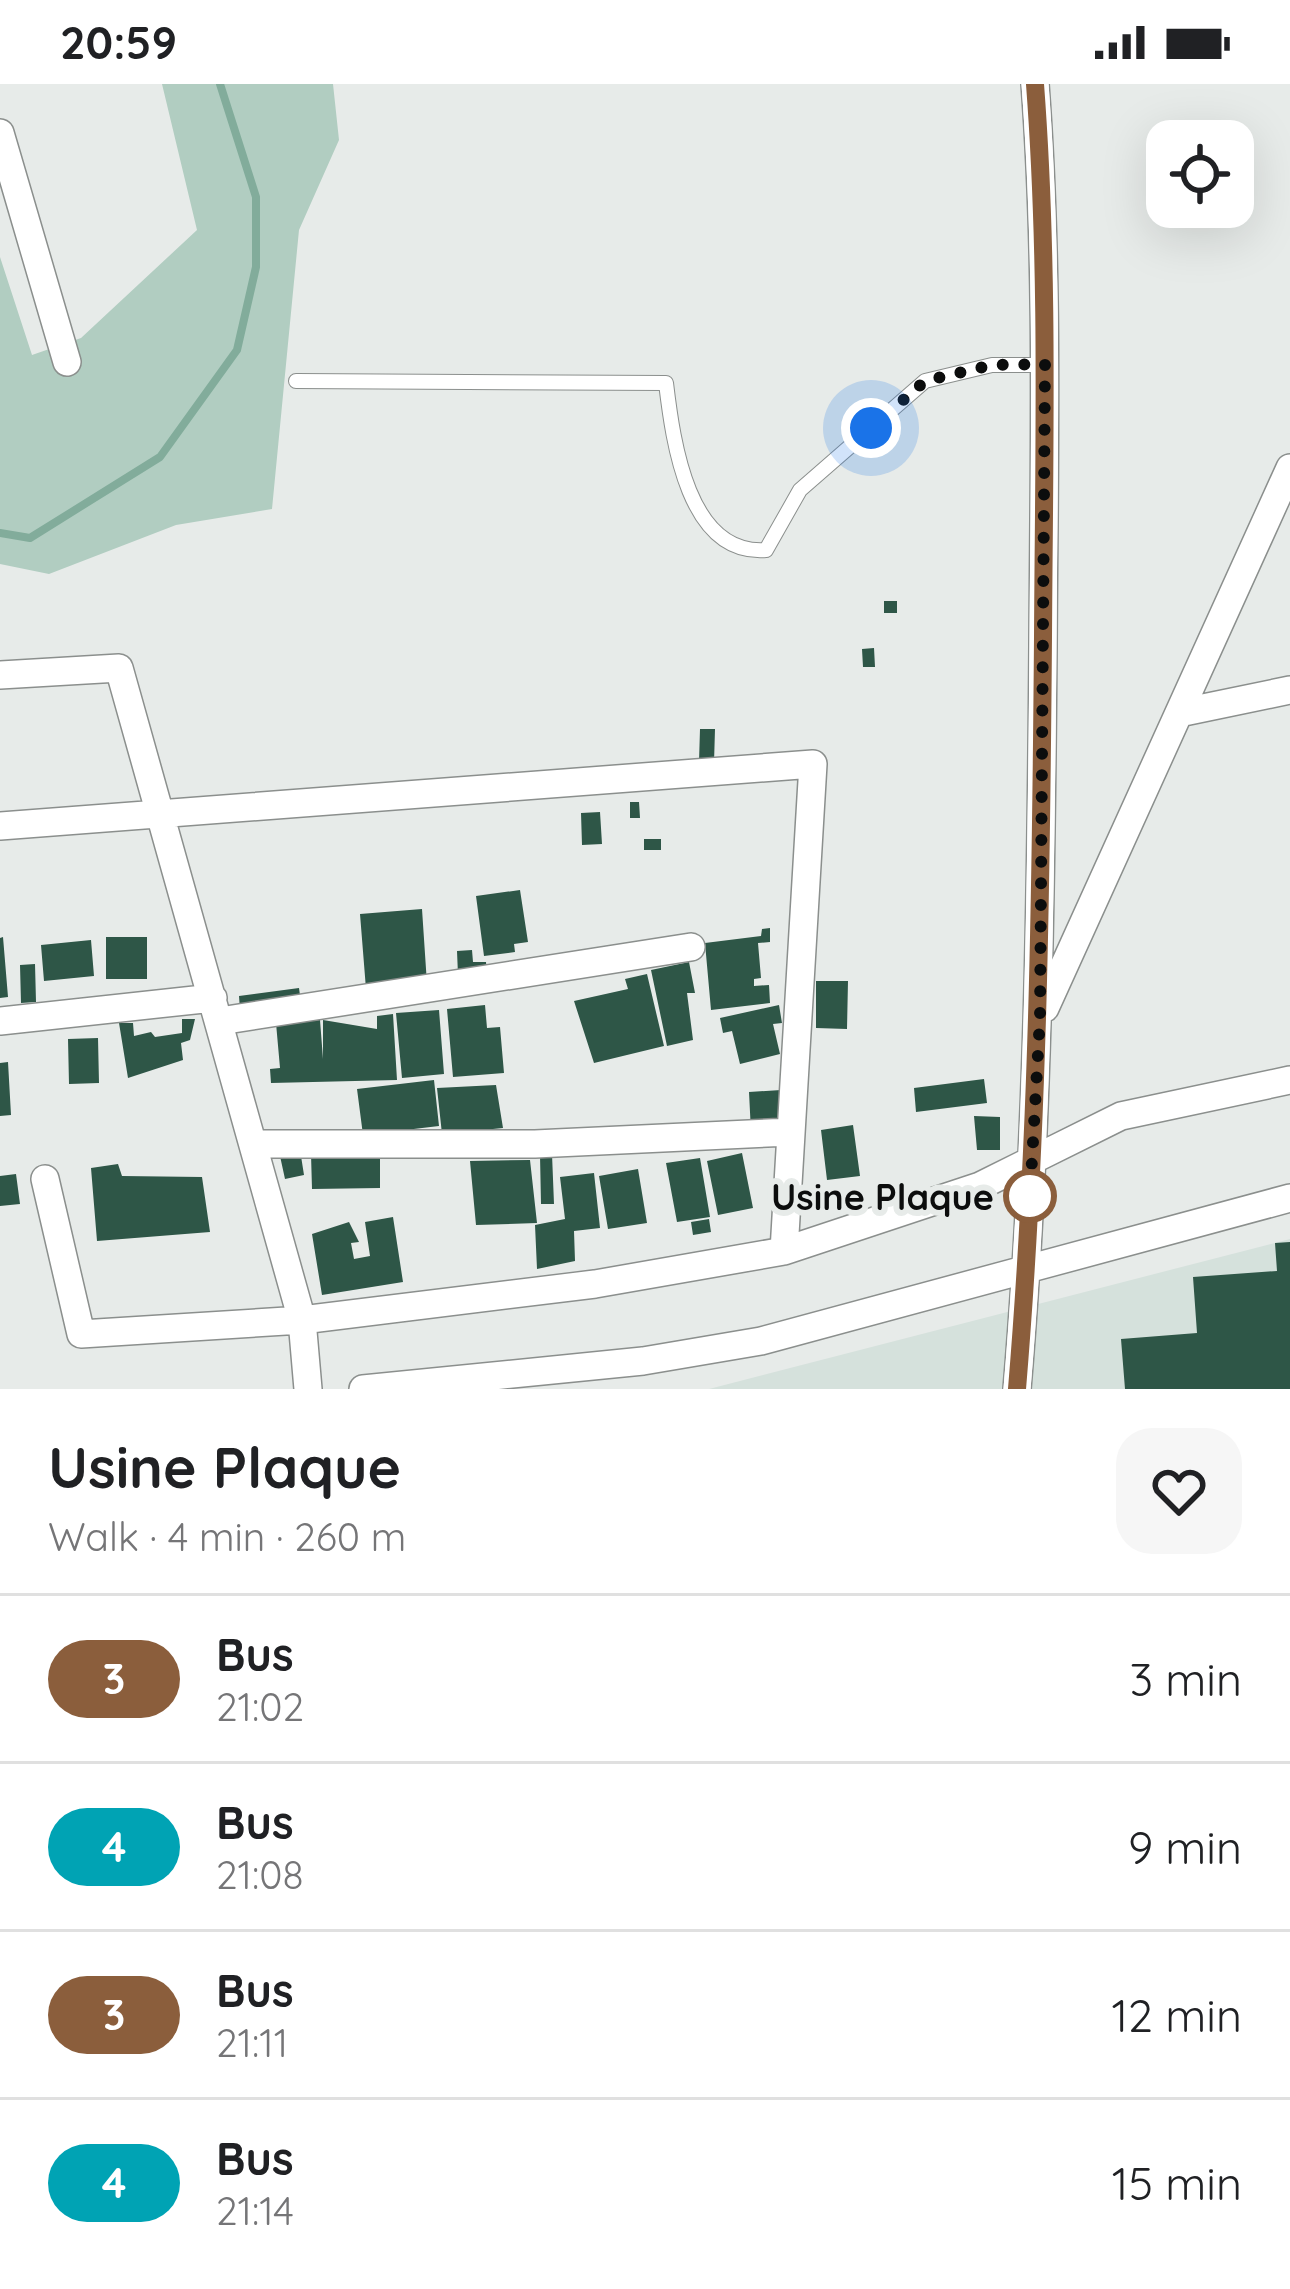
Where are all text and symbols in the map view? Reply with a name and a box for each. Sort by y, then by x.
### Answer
text: 20:59 [60,14,177,70]
map controls [1146,120,1254,228]
button: locate [1146,120,1254,228]
your location [841,398,901,458]
marker: Usine Plaque [1005,1171,1055,1221]
place label: Usine Plaque [771,1174,994,1219]
button: heart [1116,1428,1242,1554]
text: Usine Plaque [48,1431,401,1502]
text: Walk · 4 min · 260 m [48,1512,406,1561]
text: Bus [216,1626,294,1682]
text: 3 min [1129,1651,1242,1707]
text: 3 [103,1652,125,1705]
text: 21:02 [216,1682,304,1731]
text: Bus [216,1794,294,1850]
text: 9 min [1128,1819,1242,1875]
text: 4 [102,1820,126,1873]
text: 21:08 [216,1850,304,1899]
text: Bus [216,1962,294,2018]
text: 12 min [1111,1987,1242,2043]
text: 3 [103,1988,125,2041]
text: 21:11 [216,2018,288,2067]
text: Bus [216,2130,294,2186]
text: 15 min [1112,2155,1242,2211]
text: 4 [102,2156,126,2209]
text: 21:14 [216,2186,294,2235]

